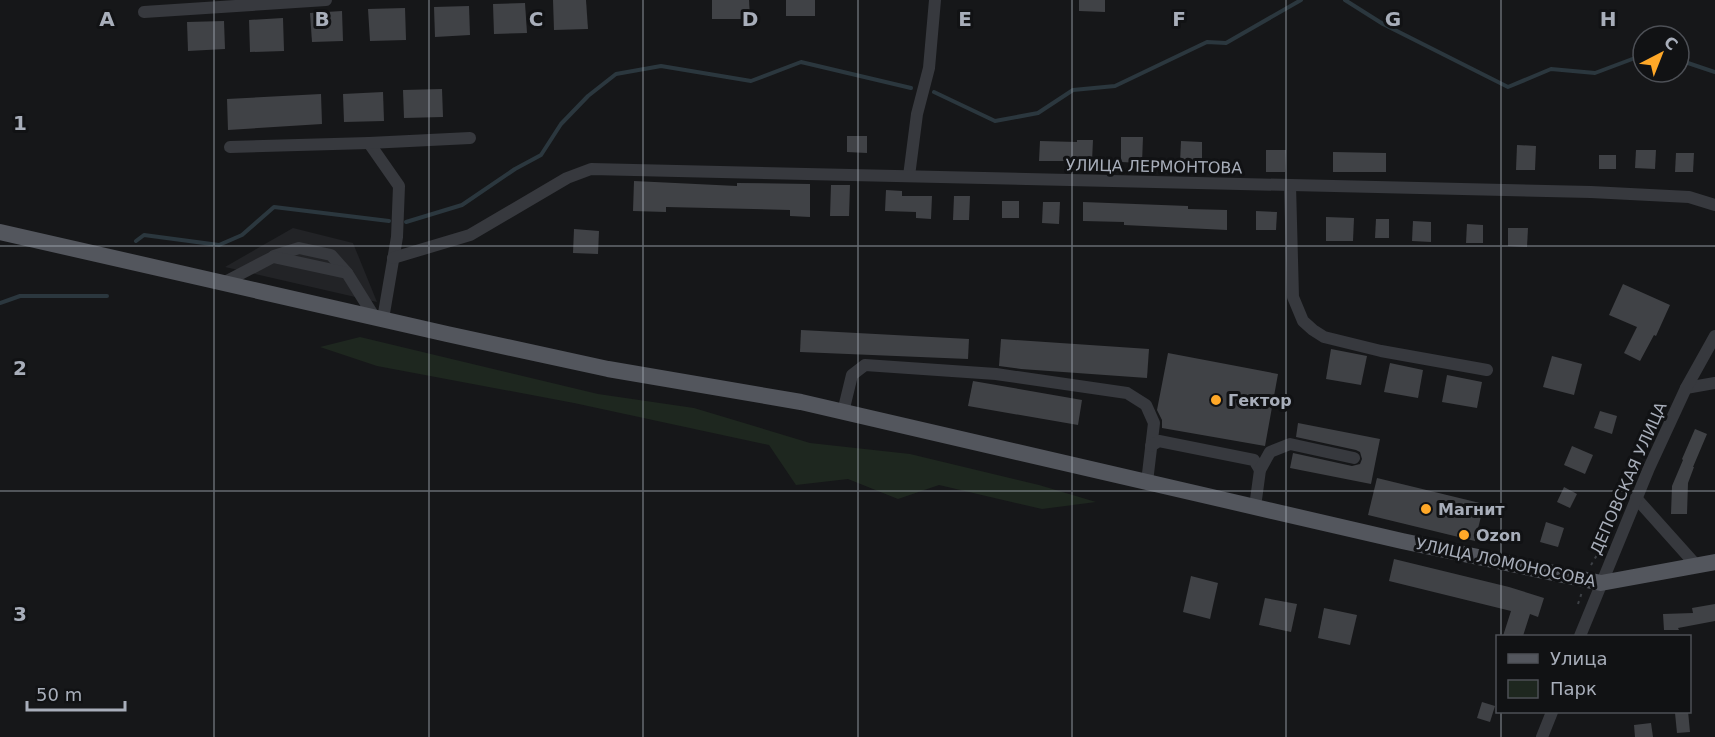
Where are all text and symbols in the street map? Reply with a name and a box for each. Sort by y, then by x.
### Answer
text: A [99,7,115,31]
text: B [314,7,330,31]
text: C [529,7,543,31]
text: D [742,7,758,31]
text: E [958,7,972,31]
text: F [1172,7,1186,31]
text: G [1385,7,1401,31]
text: H [1600,7,1616,31]
north arrow [1631,24,1691,84]
text: С [1660,32,1681,54]
text: 1 [13,111,27,135]
street label: УЛИЦА ЛЕРМОНТОВА [1065,155,1243,178]
text: 2 [13,356,27,380]
place label: Гектор [1228,391,1292,410]
marker: Гектор [1209,393,1223,407]
street label: ДЕПОВСКАЯ УЛИЦА [1586,399,1671,557]
place label: Магнит [1438,500,1505,519]
marker: Магнит [1419,502,1433,516]
place label: Ozon [1476,526,1521,545]
marker: Ozon [1457,528,1471,542]
street label: УЛИЦА ЛОМОНОСОВА [1414,534,1598,591]
text: 3 [13,602,27,626]
legend [1496,635,1691,713]
text: Улица [1550,648,1607,669]
scale bar [27,674,124,712]
text: Парк [1550,678,1597,699]
text: 50 m [36,684,82,705]

